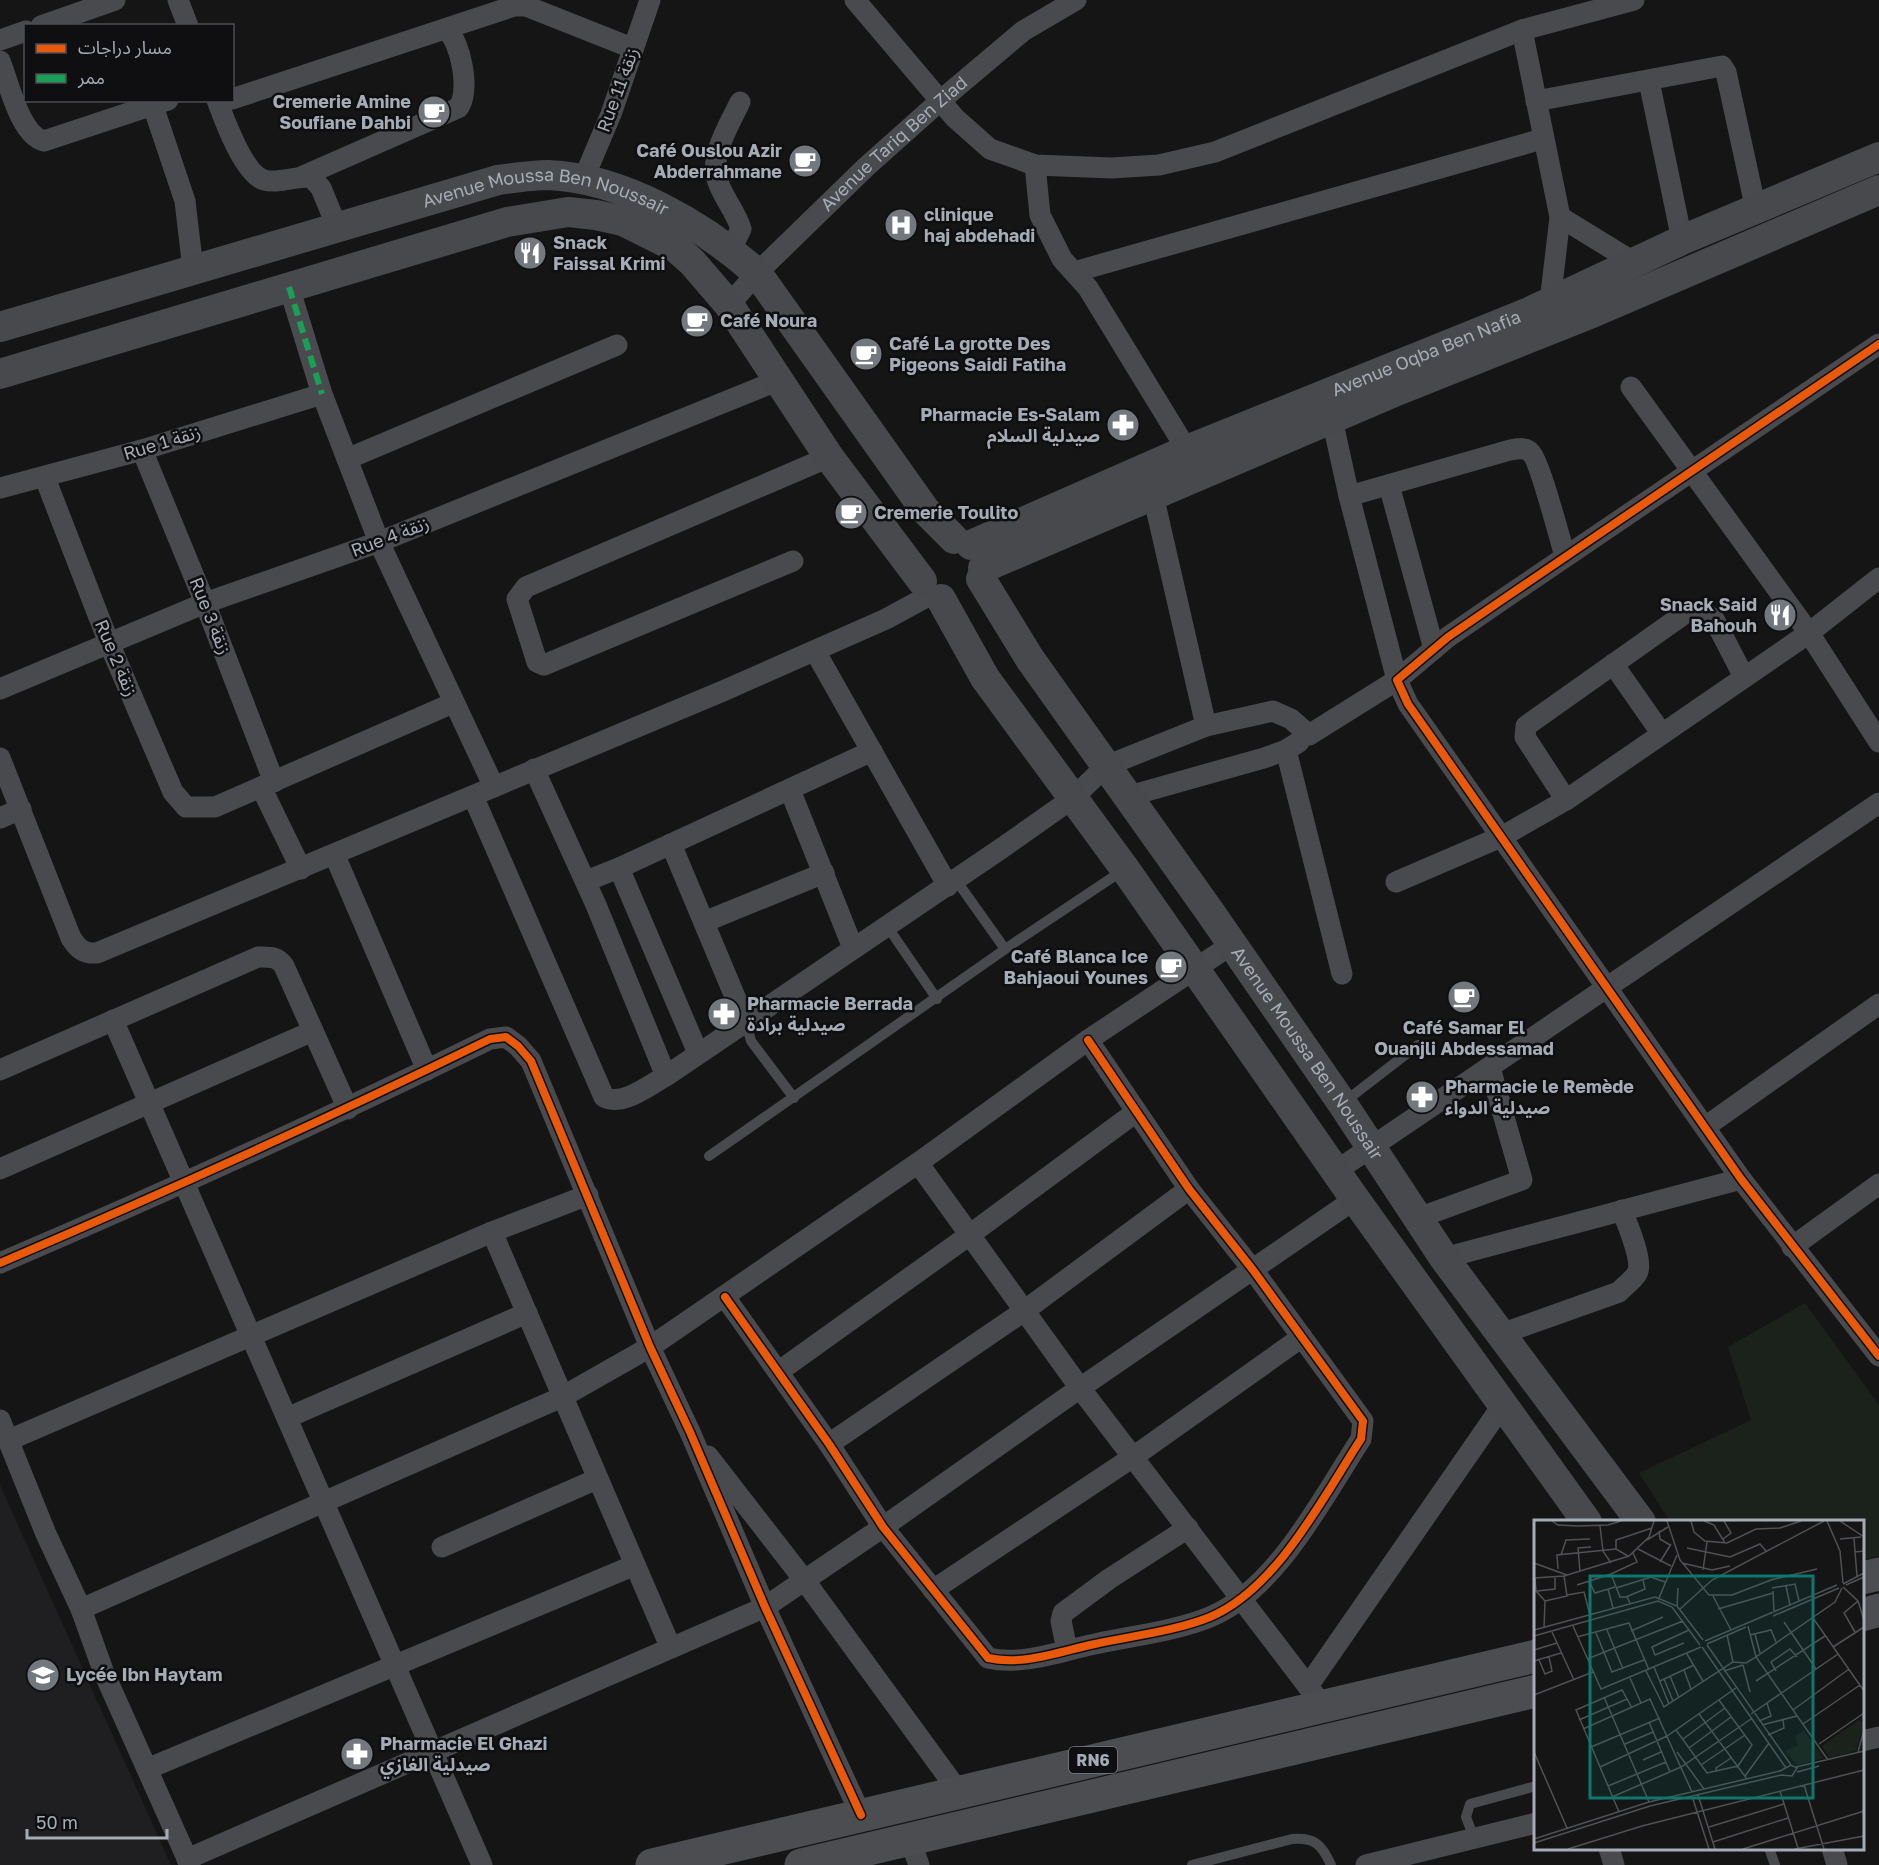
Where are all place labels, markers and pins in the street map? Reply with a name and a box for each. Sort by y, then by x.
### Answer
place label: Cremerie Amine Soufiane Dahbi [272,90,411,133]
cafe icon: Cremerie Amine Soufiane Dahbi [416,94,452,130]
place label: Café Ouslou Azir Abderrahmane [636,139,782,182]
cafe icon: Café Ouslou Azir Abderrahmane [787,143,823,179]
place label: clinique haj abdehadi [924,203,1035,246]
hospital icon: clinique haj abdehadi [883,207,919,243]
place label: Snack Faissal Krimi [553,231,666,274]
restaurant icon: Snack Faissal Krimi [512,235,548,271]
cafe icon: Café Noura [679,303,715,339]
place label: Café Noura [720,309,817,331]
place label: Café La grotte Des Pigeons Saidi Fatiha [889,332,1066,375]
cafe icon: Café La grotte Des Pigeons Saidi Fatiha [848,336,884,372]
place label: Pharmacie Es-Salam صيدلية السلام [920,403,1100,449]
pharmacy icon: Pharmacie Es-Salam صيدلية السلام [1105,407,1141,443]
cafe icon: Cremerie Toulito [833,495,869,531]
place label: Cremerie Toulito [874,501,1019,523]
place label: Snack Said Bahouh [1660,593,1757,636]
restaurant icon: Snack Said Bahouh [1762,597,1798,633]
place label: Café Blanca Ice Bahjaoui Younes [1004,945,1148,988]
cafe icon: Café Blanca Ice Bahjaoui Younes [1153,949,1189,985]
cafe icon: Café Samar El Ouanjli Abdessamad [1446,979,1482,1015]
place label: Pharmacie Berrada صيدلية برادة [747,992,913,1036]
pharmacy icon: Pharmacie Berrada صيدلية برادة [706,996,742,1032]
place label: Café Samar El Ouanjli Abdessamad [1374,1016,1554,1059]
place label: Pharmacie le Remède صيدلية الدواء [1445,1075,1634,1118]
pharmacy icon: Pharmacie le Remède صيدلية الدواء [1404,1079,1440,1115]
school or university icon: Lycée Ibn Haytam [25,1657,61,1693]
place label: Lycée Ibn Haytam [66,1663,223,1685]
place label: Pharmacie El Ghazi صيدلية الغازي [380,1732,548,1779]
pharmacy icon: Pharmacie El Ghazi صيدلية الغازي [339,1736,375,1772]

